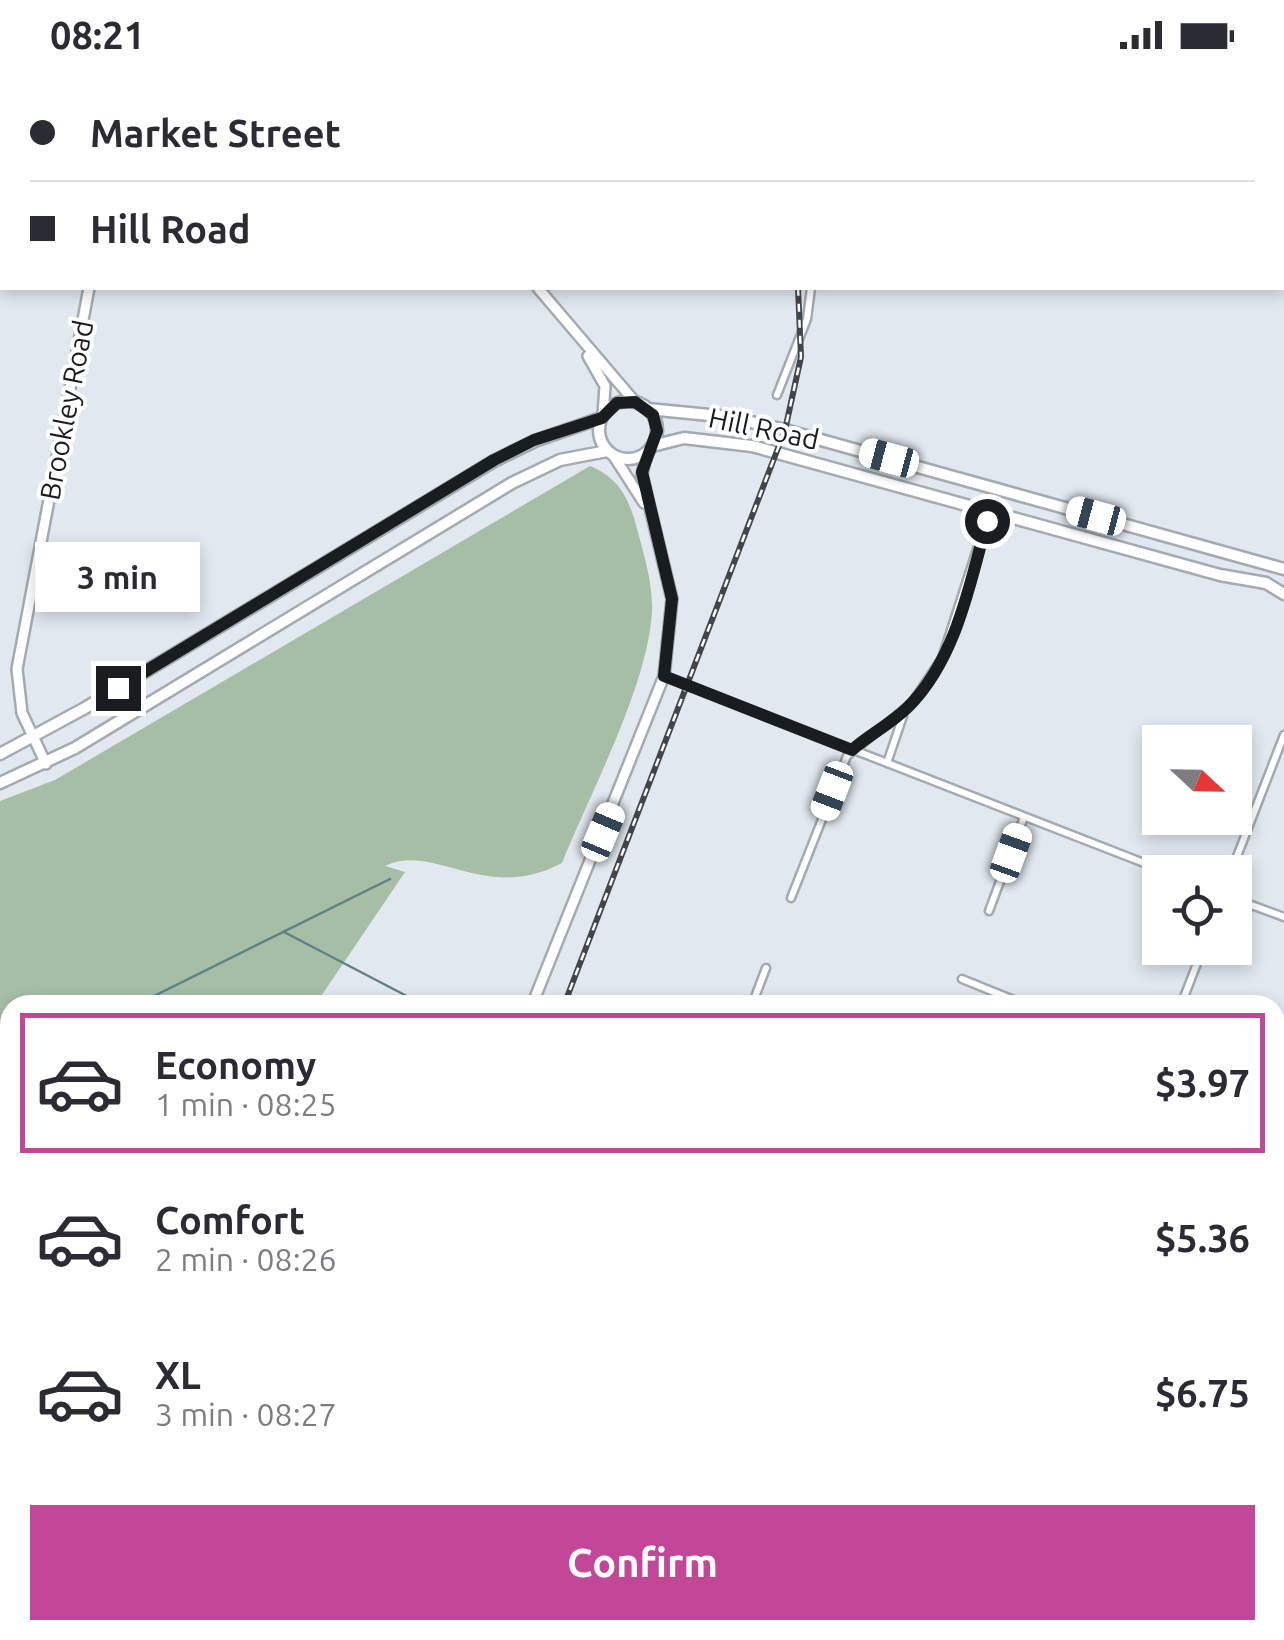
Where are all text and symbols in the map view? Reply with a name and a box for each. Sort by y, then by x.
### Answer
text: 08:21 [50,14,145,56]
text: Market Street [90,112,341,154]
text: Hill Road [90,208,251,250]
street label: Brookley Road [33,317,99,503]
street label: Hill Road [706,401,822,455]
car [856,436,922,480]
car [1063,494,1129,538]
route start [965,499,1010,544]
callout: 3 min [36,543,200,613]
text: 3 min [77,559,158,595]
route end [96,666,141,711]
north arrow [1142,725,1252,835]
map controls [1142,725,1252,965]
car [807,758,857,824]
car [577,799,629,865]
car [987,820,1035,886]
button: locate [1142,855,1252,965]
icon: car [35,1038,125,1128]
text: Economy [155,1044,316,1086]
text: $3.97 [1155,1062,1250,1104]
text: 1 min · 08:25 [155,1086,337,1122]
icon: car [35,1193,125,1283]
text: Comfort [155,1199,305,1241]
text: $5.36 [1155,1217,1250,1259]
text: 2 min · 08:26 [155,1241,337,1277]
icon: car [35,1348,125,1438]
text: XL [155,1354,201,1396]
text: $6.75 [1155,1372,1250,1414]
text: 3 min · 08:27 [155,1396,337,1432]
button: Confirm [30,1505,1255,1620]

